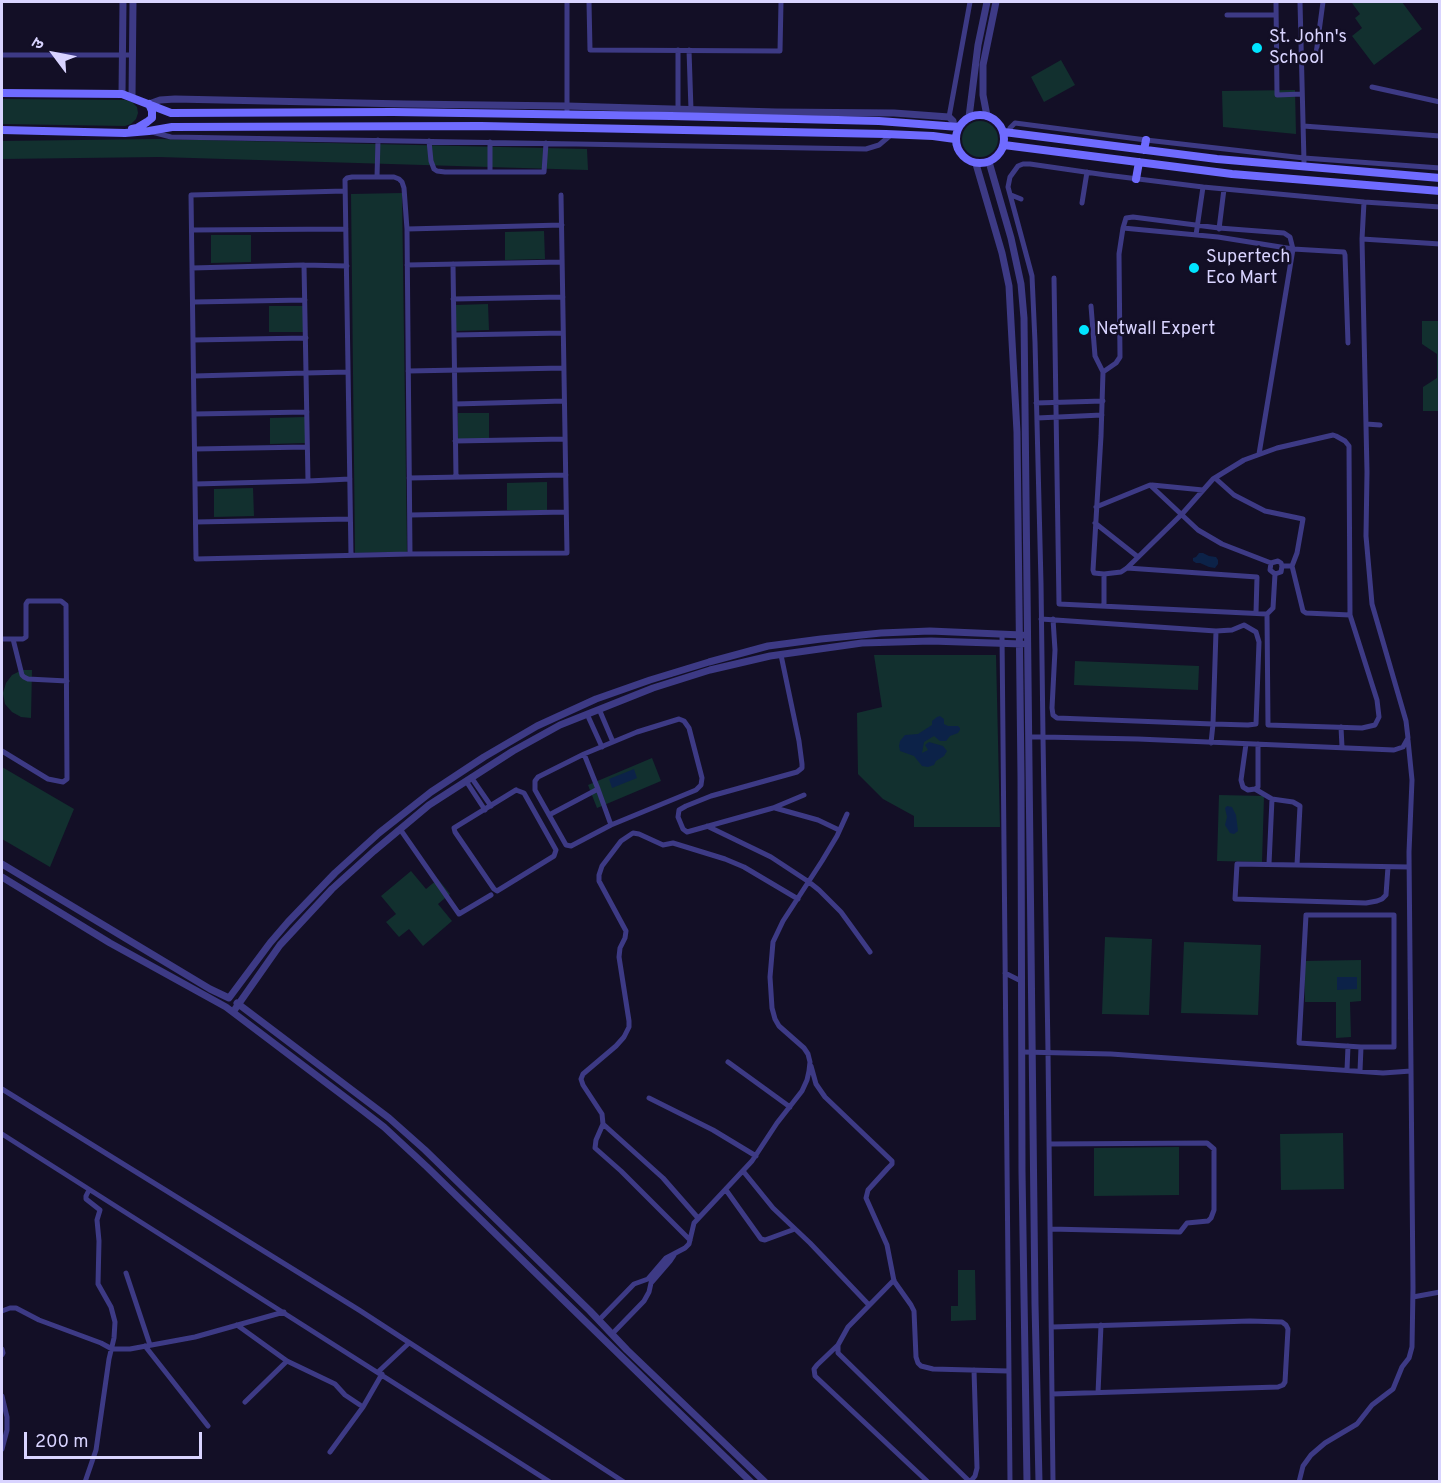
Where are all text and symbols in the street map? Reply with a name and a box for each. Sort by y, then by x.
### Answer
north arrow [24,24,84,84]
place label: St. John's School [1269,27,1347,70]
text: उ [28,35,50,54]
marker: St. John's School [1250,41,1264,55]
place label: Supertech Eco Mart [1206,247,1290,290]
marker: Supertech Eco Mart [1187,261,1201,275]
place label: Netwall Expert [1096,319,1215,341]
marker: Netwall Expert [1077,323,1091,337]
scale bar [27,1420,206,1458]
text: 200 m [35,1431,88,1454]

